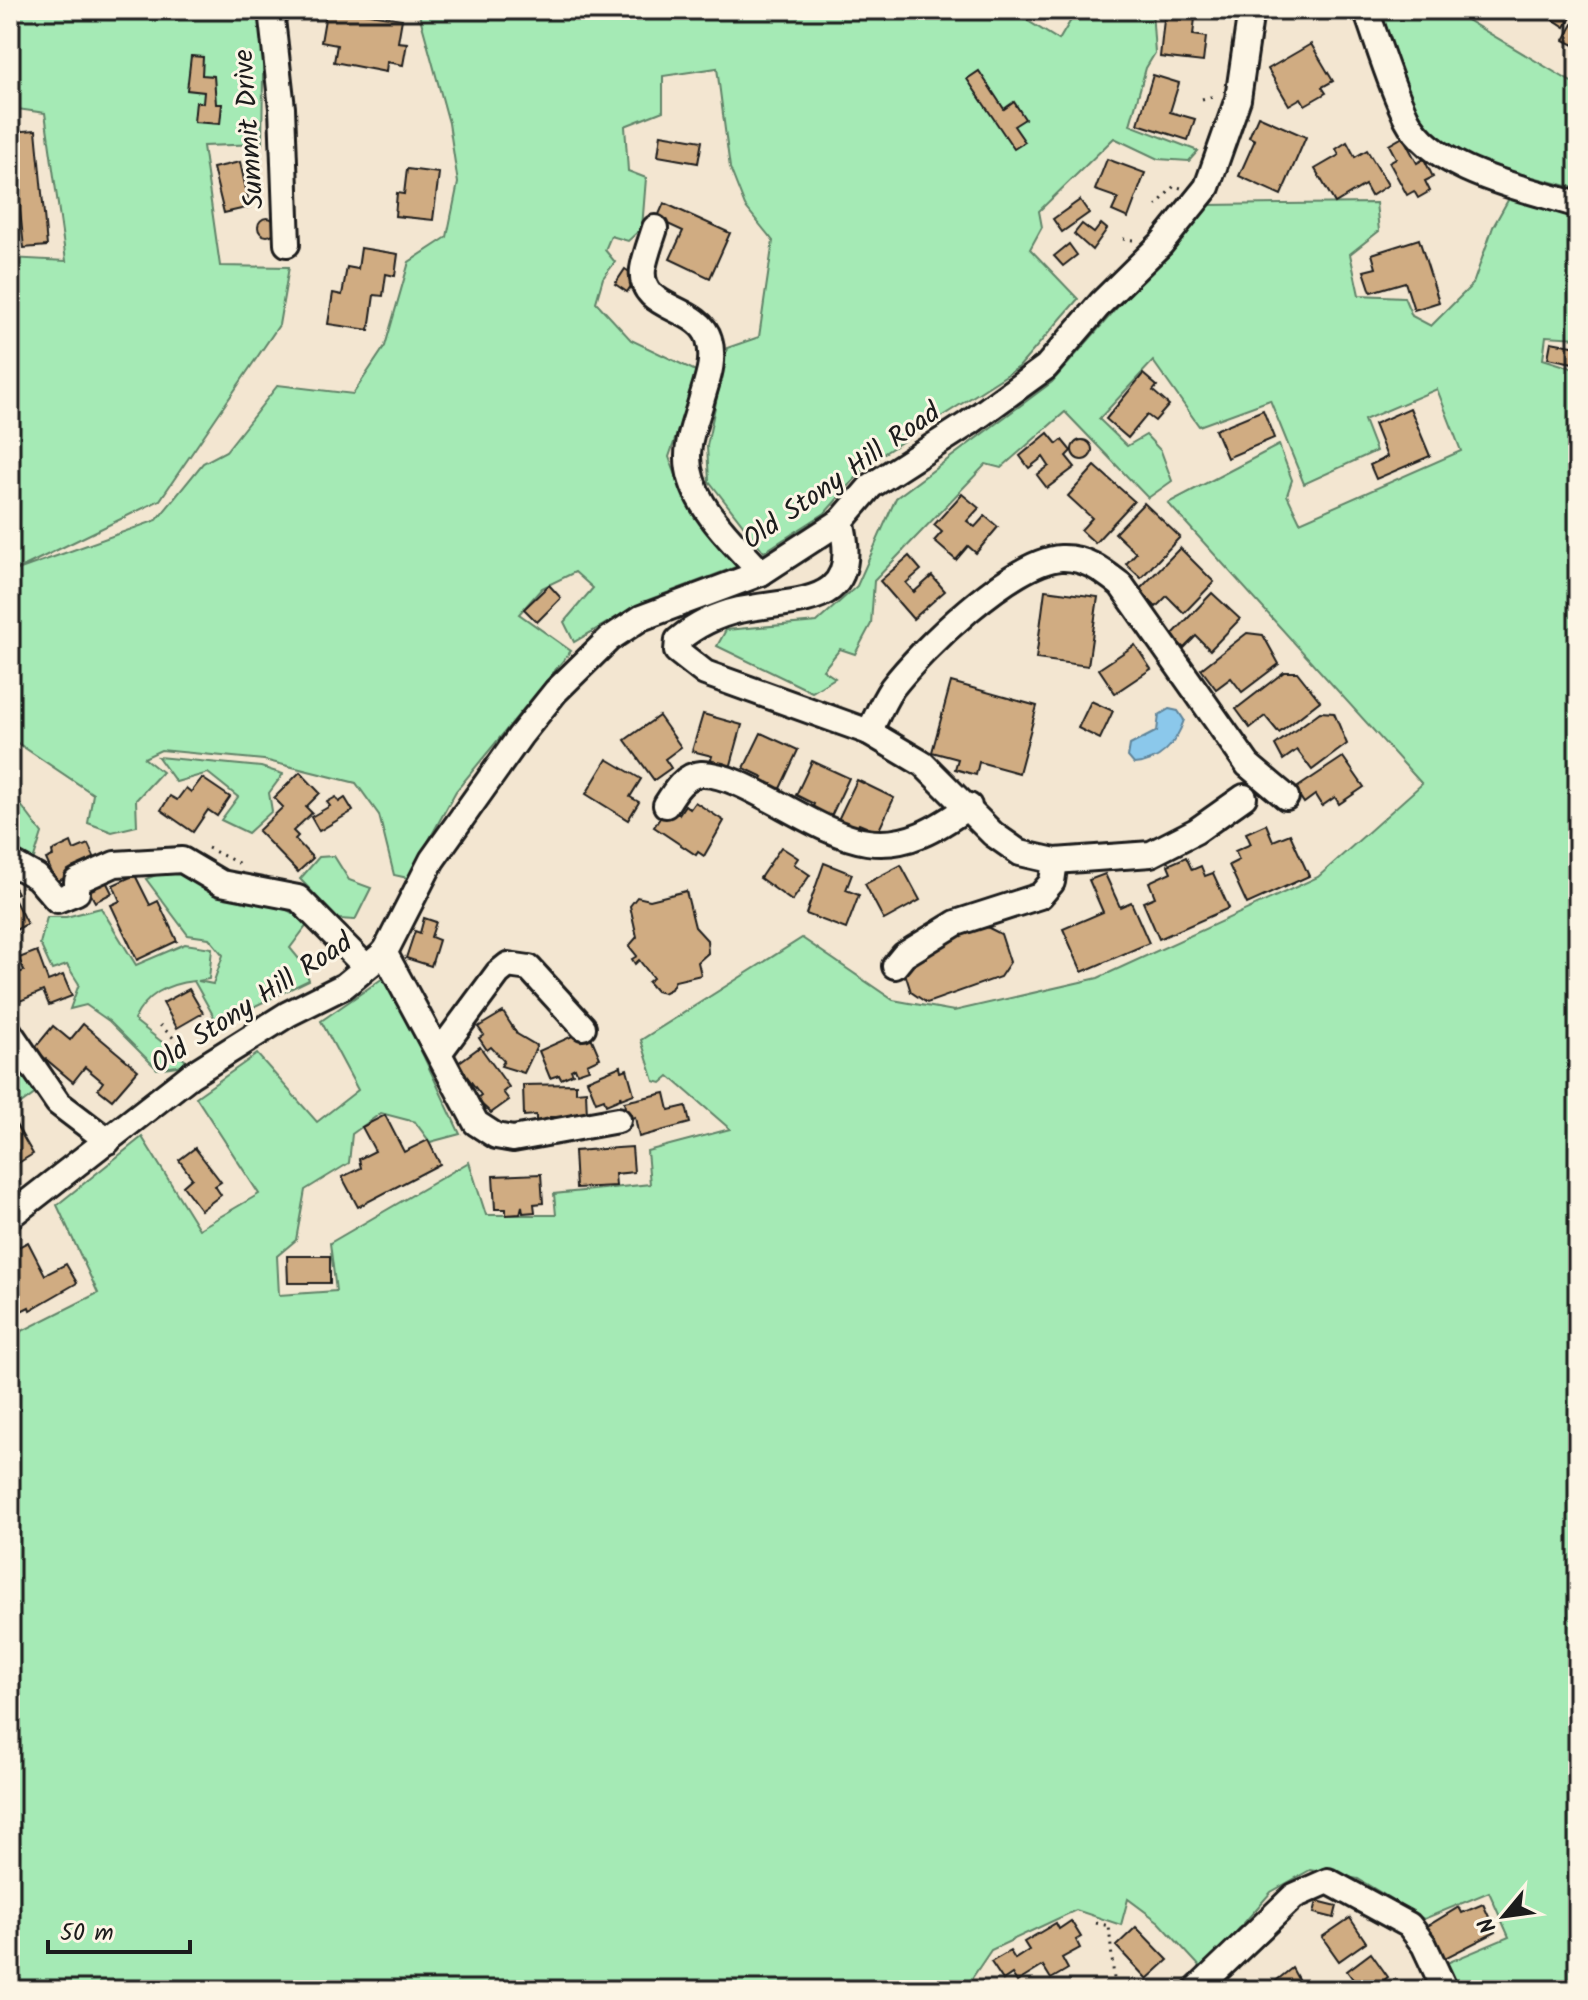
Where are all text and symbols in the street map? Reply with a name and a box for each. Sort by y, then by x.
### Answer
street label: Summit Drive [222,47,278,210]
street label: Old Stony Hill Road [733,391,951,562]
street label: Old Stony Hill Road [142,921,363,1086]
north arrow [1464,1876,1544,1956]
scale bar [48,1904,190,1954]
text: N [1470,1910,1507,1939]
text: 50 m [60,1914,114,1953]

